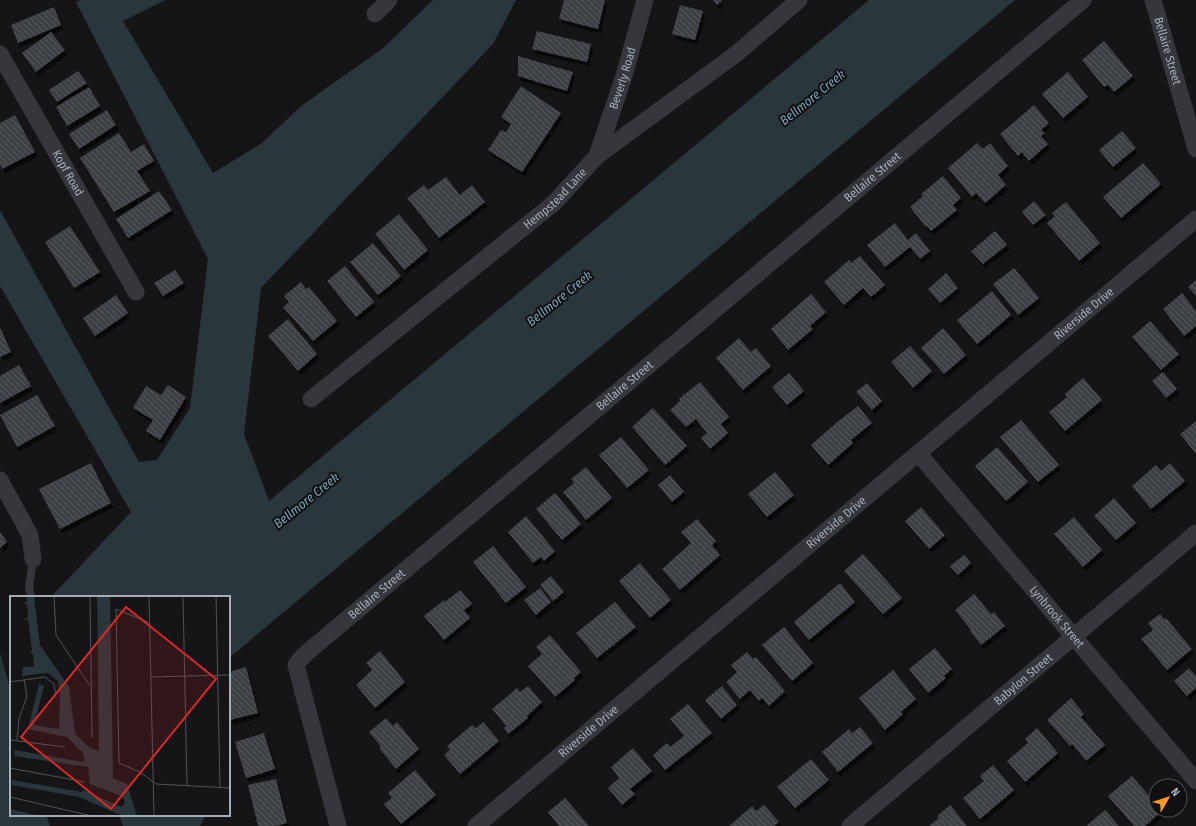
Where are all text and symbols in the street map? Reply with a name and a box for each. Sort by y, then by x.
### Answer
street label: Bellaire Street [1151,15,1184,87]
street label: Beverly Road [606,46,639,111]
water label: Bellmore Creek [777,66,848,128]
street label: Kopf Road [49,148,87,198]
street label: Bellaire Street [841,149,904,205]
street label: Hempstead Lane [521,165,589,232]
water label: Bellmore Creek [524,267,595,329]
street label: Riverside Drive [1051,284,1117,343]
street label: Bellaire Street [593,358,656,413]
water label: Bellmore Creek [271,469,342,531]
street label: Riverside Drive [803,493,869,552]
street label: Bellaire Street [345,566,408,622]
street label: Lynbrook Street [1027,583,1087,651]
inset map [10,596,230,816]
street label: Babylon Street [991,651,1055,708]
street label: Riverside Drive [556,702,621,760]
north arrow [1148,778,1188,818]
text: N [1168,785,1183,799]

